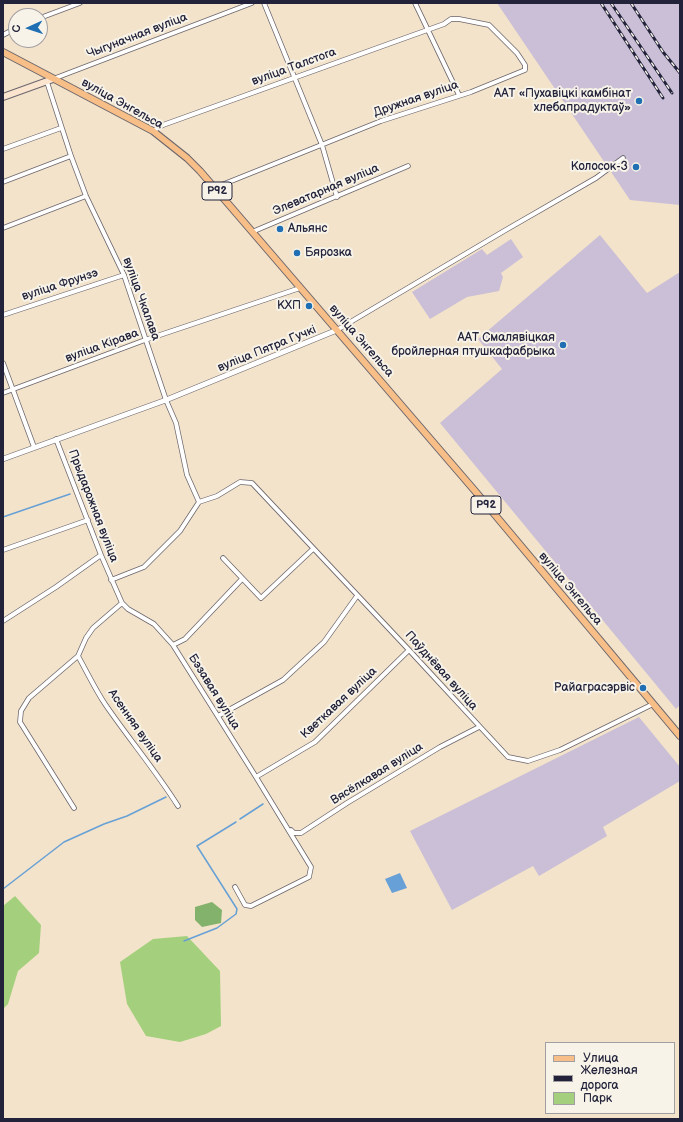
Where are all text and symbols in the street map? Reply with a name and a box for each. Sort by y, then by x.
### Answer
north arrow [8,8,48,48]
street label: Чыгуначная вуліца [85,10,189,62]
text: С [10,24,23,33]
street label: вуліца Талстога [250,45,338,89]
street label: вуліца Энгельса [79,76,165,132]
street label: Дружная вуліца [372,78,460,120]
place label: ААТ «Пухавіцкі камбінат хлебапрадуктаў» [494,87,631,115]
marker: ААТ «Пухавіцкі камбінат хлебапрадуктаў» [634,96,644,106]
place label: Колосок-3 [571,160,628,174]
street label: Элеватарная вуліца [271,161,381,219]
marker: Колосок-3 [631,162,641,172]
road number: Р92 [202,182,232,200]
place label: Альянс [288,222,327,236]
marker: Альянс [275,224,285,234]
place label: Бярозка [305,246,352,260]
marker: Бярозка [292,248,302,258]
street label: вуліца Чкалава [119,255,163,343]
street label: вуліца Фрунзэ [20,266,100,304]
place label: КХП [277,299,301,313]
marker: КХП [304,301,314,311]
street label: вуліца Энгельса [326,302,396,380]
street label: вуліца Пятра Гучкі [216,323,318,375]
street label: вуліца Кірава [63,326,141,366]
place label: ААТ Смалявіцкая бройлерная птушкафабрыка [392,331,555,359]
marker: ААТ Смалявіцкая бройлерная птушкафабрыка [558,340,568,350]
street label: Прыдарожная вуліца [65,448,121,564]
road number: Р92 [471,496,501,514]
street label: вуліца Энгельса [535,550,605,628]
street label: Паўднёвая вуліца [402,629,480,713]
street label: Бэзавая вуліца [185,652,243,732]
street label: Кветкавая вуліца [298,664,380,742]
place label: Райаграсэрвіс [554,681,635,695]
marker: Райаграсэрвіс [638,683,648,693]
street label: Асенняя вуліца [105,687,165,765]
street label: Вясёлкавая вуліца [328,740,426,808]
legend [545,1042,675,1114]
text: Улица [583,1051,619,1066]
text: Железная дорога [581,1063,638,1093]
text: Парк [583,1091,612,1106]

